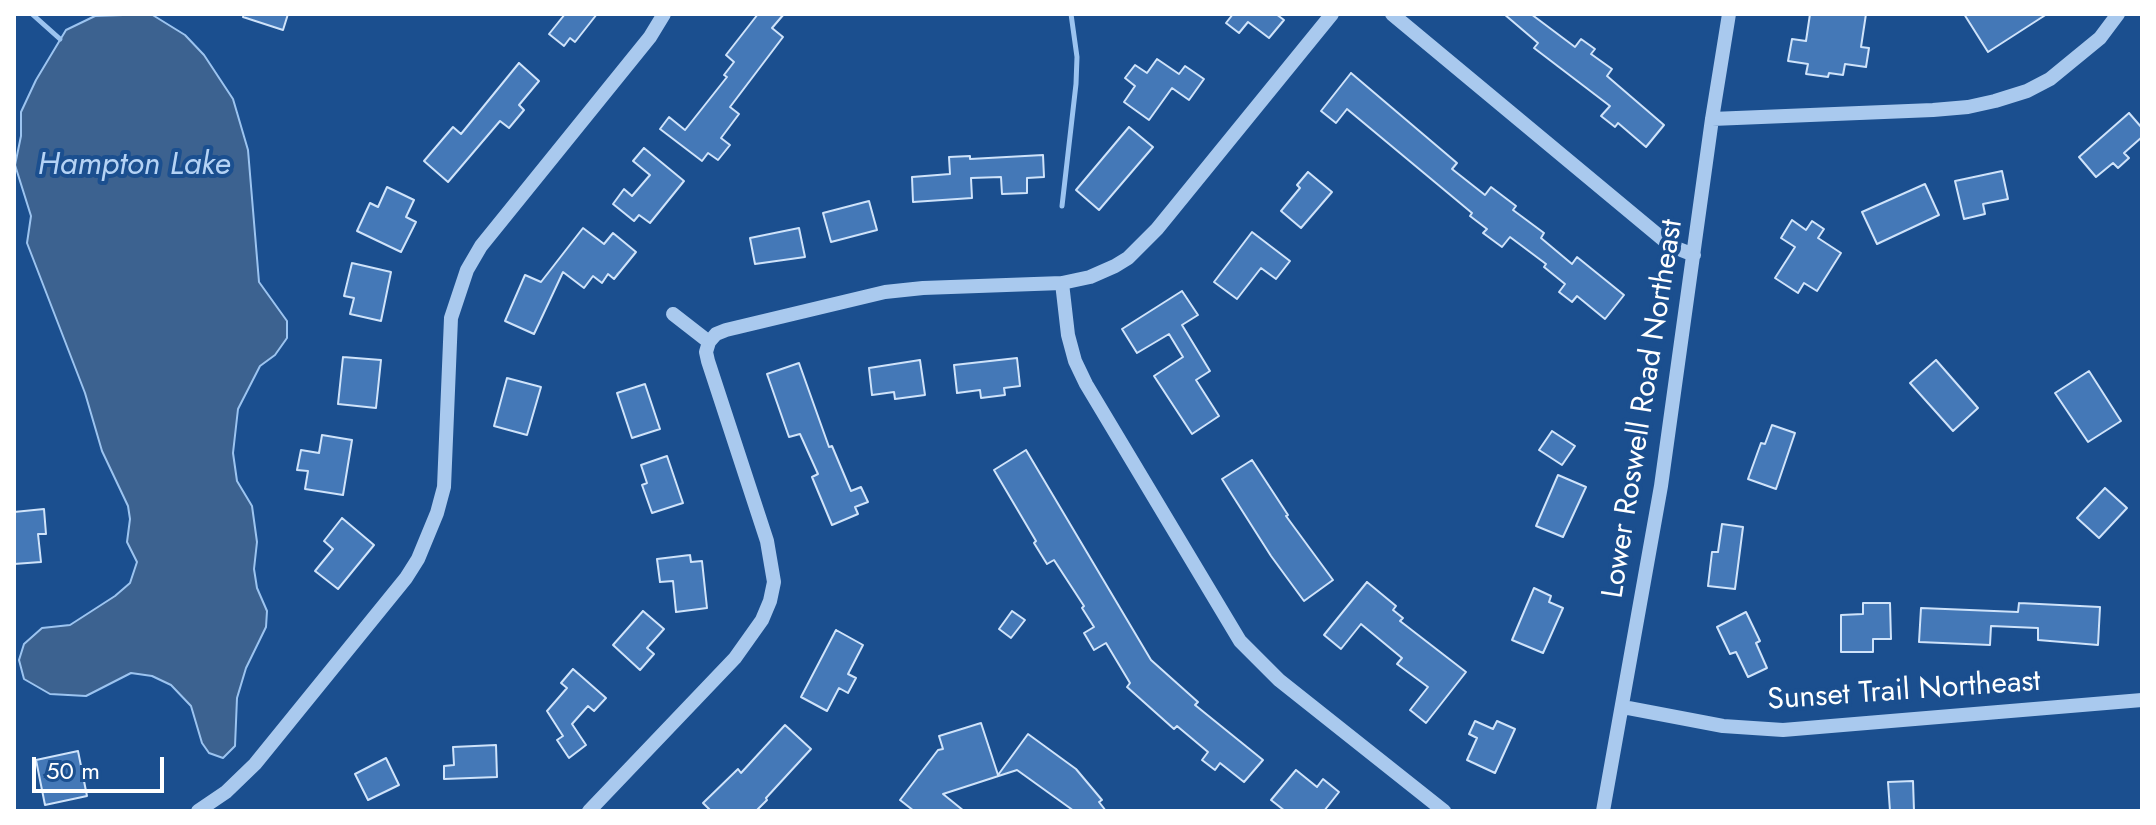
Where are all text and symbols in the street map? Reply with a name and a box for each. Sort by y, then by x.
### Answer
water label: Hampton Lake [37,147,231,185]
street label: Lower Roswell Road Northeast [1596,217,1692,601]
street label: Sunset Trail Northeast [1766,664,2042,720]
scale bar [36,741,168,791]
text: 50 m [46,753,100,788]

